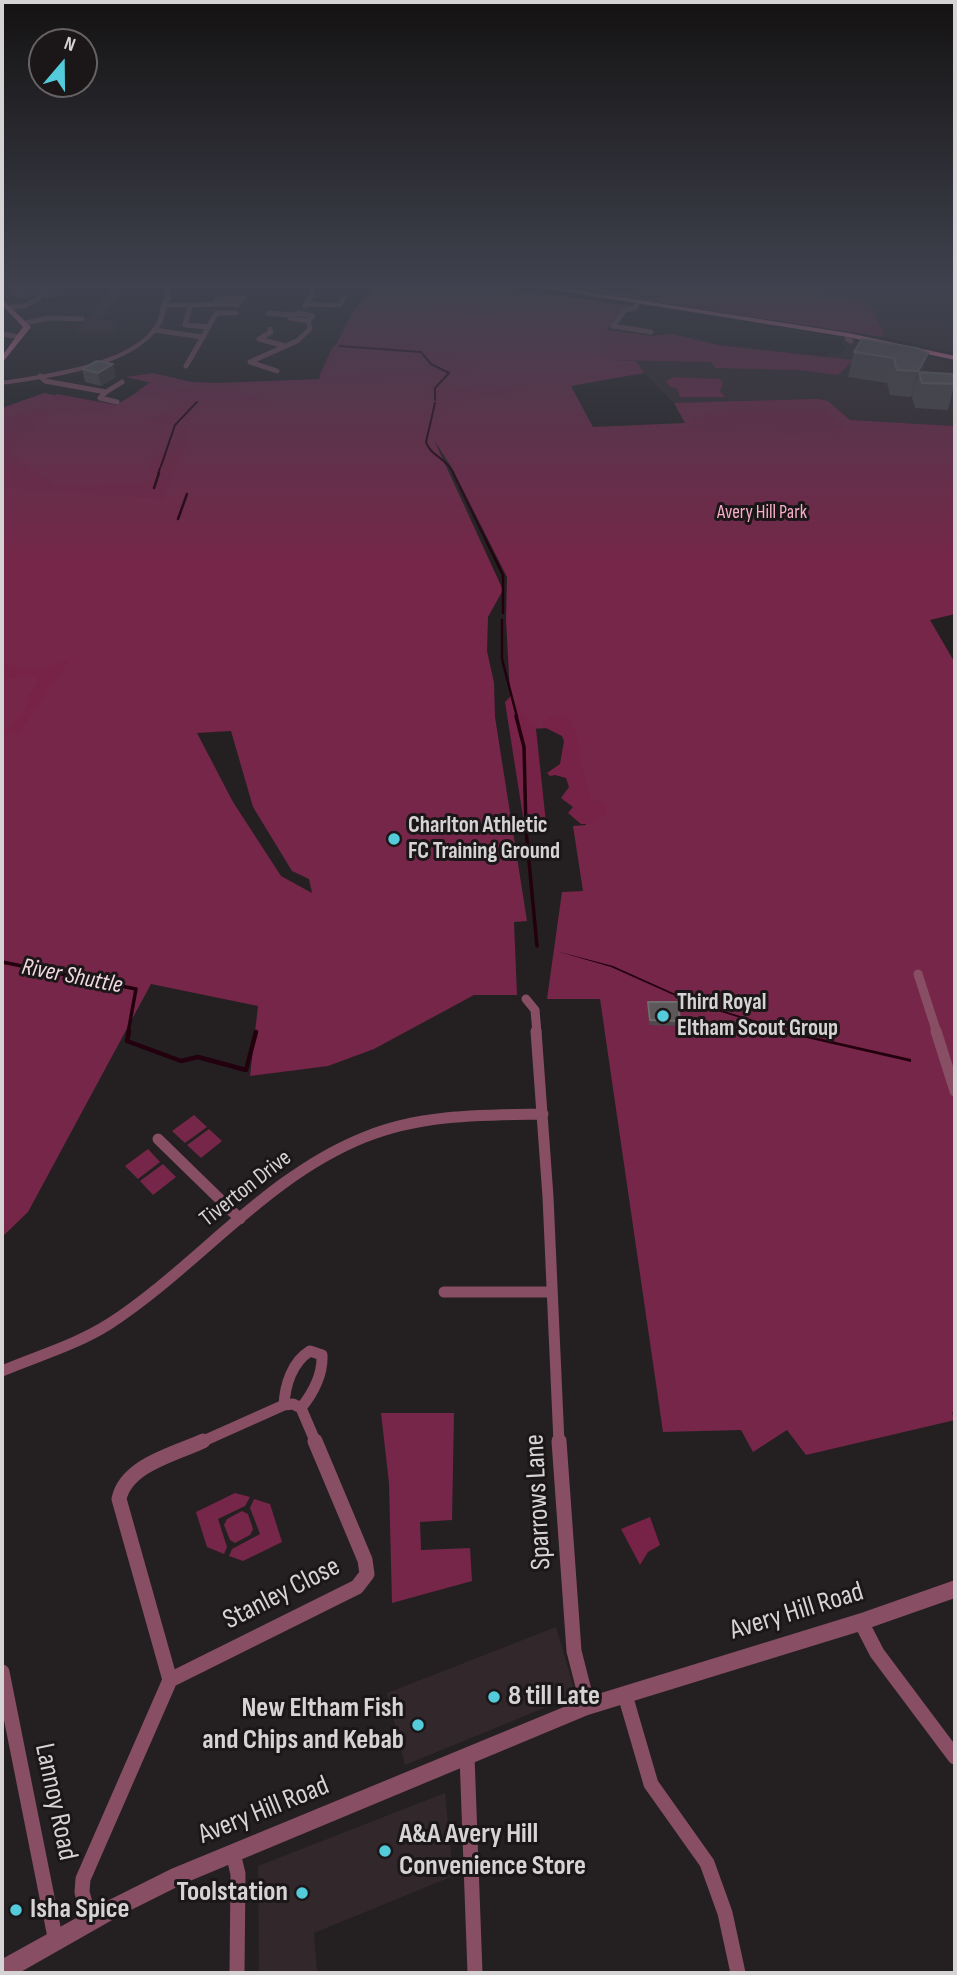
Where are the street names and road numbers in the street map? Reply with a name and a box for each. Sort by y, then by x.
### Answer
street label: Tiverton Drive [195,1145,297,1233]
street label: Sparrows Lane [519,1433,559,1571]
street label: Stanley Close [218,1550,346,1638]
street label: Avery Hill Road [726,1576,868,1648]
street label: Lannoy Road [26,1741,84,1863]
street label: Avery Hill Road [194,1770,334,1852]

